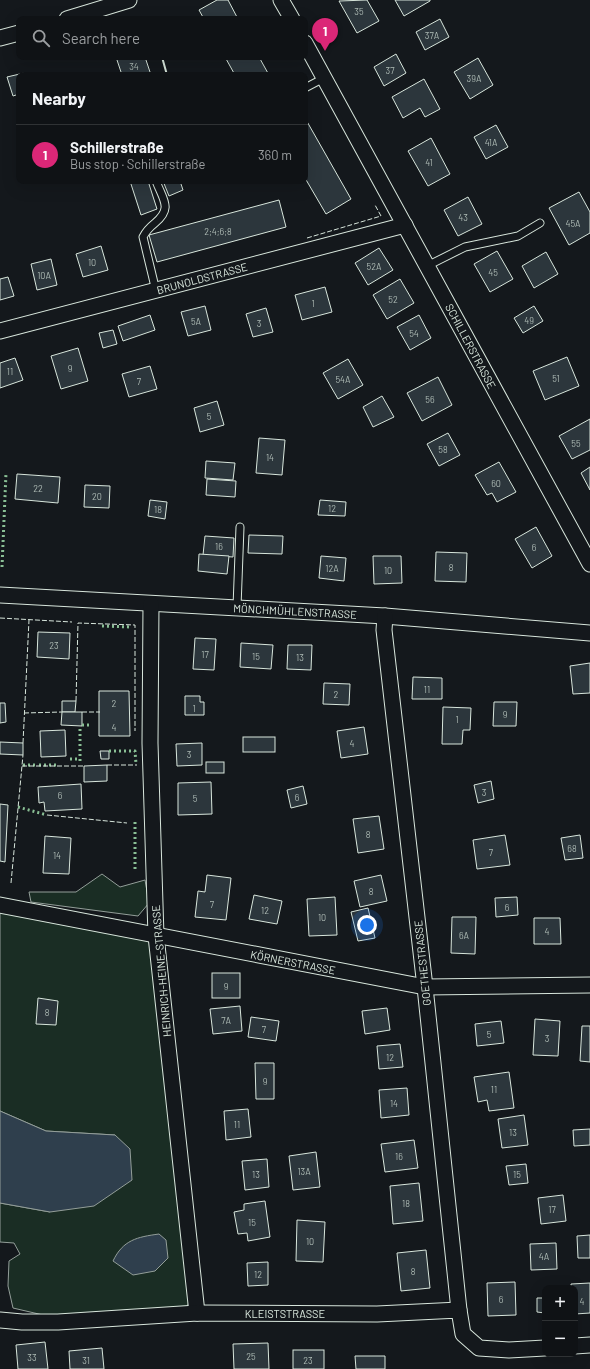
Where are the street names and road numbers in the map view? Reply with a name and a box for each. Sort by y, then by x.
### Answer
street label: BRUNOLDSTRASSE [155,260,249,296]
street label: SCHILLERSTRASSE [443,301,499,391]
street label: MÖNCHMÜHLENSTRASSE [233,600,358,621]
street label: HEINRICH-HEINE-STRASSE [149,904,173,1037]
street label: GOETHESTRASSE [411,919,433,1006]
street label: KÖRNERSTRASSE [249,946,337,977]
street label: KLEISTSTRASSE [245,1307,325,1320]

